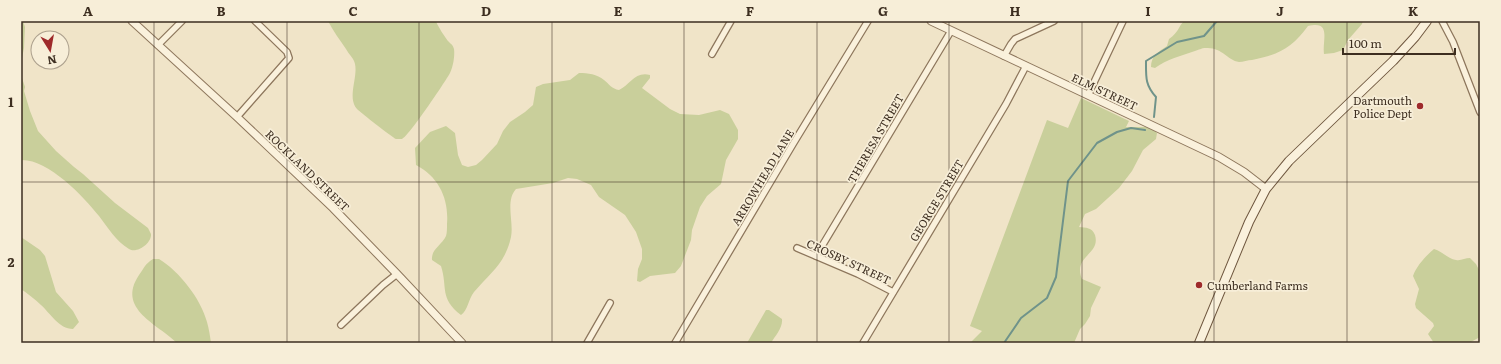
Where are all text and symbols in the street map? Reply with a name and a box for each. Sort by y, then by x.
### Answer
text: A [83,1,93,20]
text: B [217,1,226,20]
text: C [348,1,358,20]
text: D [481,1,491,20]
text: E [614,1,623,20]
text: F [746,1,754,20]
text: G [878,1,888,20]
text: H [1010,1,1021,20]
text: I [1145,1,1151,20]
text: J [1276,1,1284,20]
text: K [1408,1,1419,20]
north arrow [30,30,70,70]
scale bar [1343,30,1455,56]
text: 100 m [1349,34,1382,52]
text: N [46,52,58,70]
street label: ELM STREET [1069,69,1141,113]
street label: THERESA STREET [843,91,907,185]
text: 1 [8,92,14,111]
place label: Dartmouth Police Dept [1353,92,1413,121]
marker: Dartmouth Police Dept [1415,101,1425,111]
street label: ROCKLAND STREET [262,126,354,214]
street label: ARROWHEAD LANE [727,126,797,228]
street label: GEORGE STREET [905,156,967,244]
street label: CROSBY STREET [804,234,894,288]
text: 2 [8,252,15,271]
place label: Cumberland Farms [1207,277,1308,293]
marker: Cumberland Farms [1194,280,1204,290]

